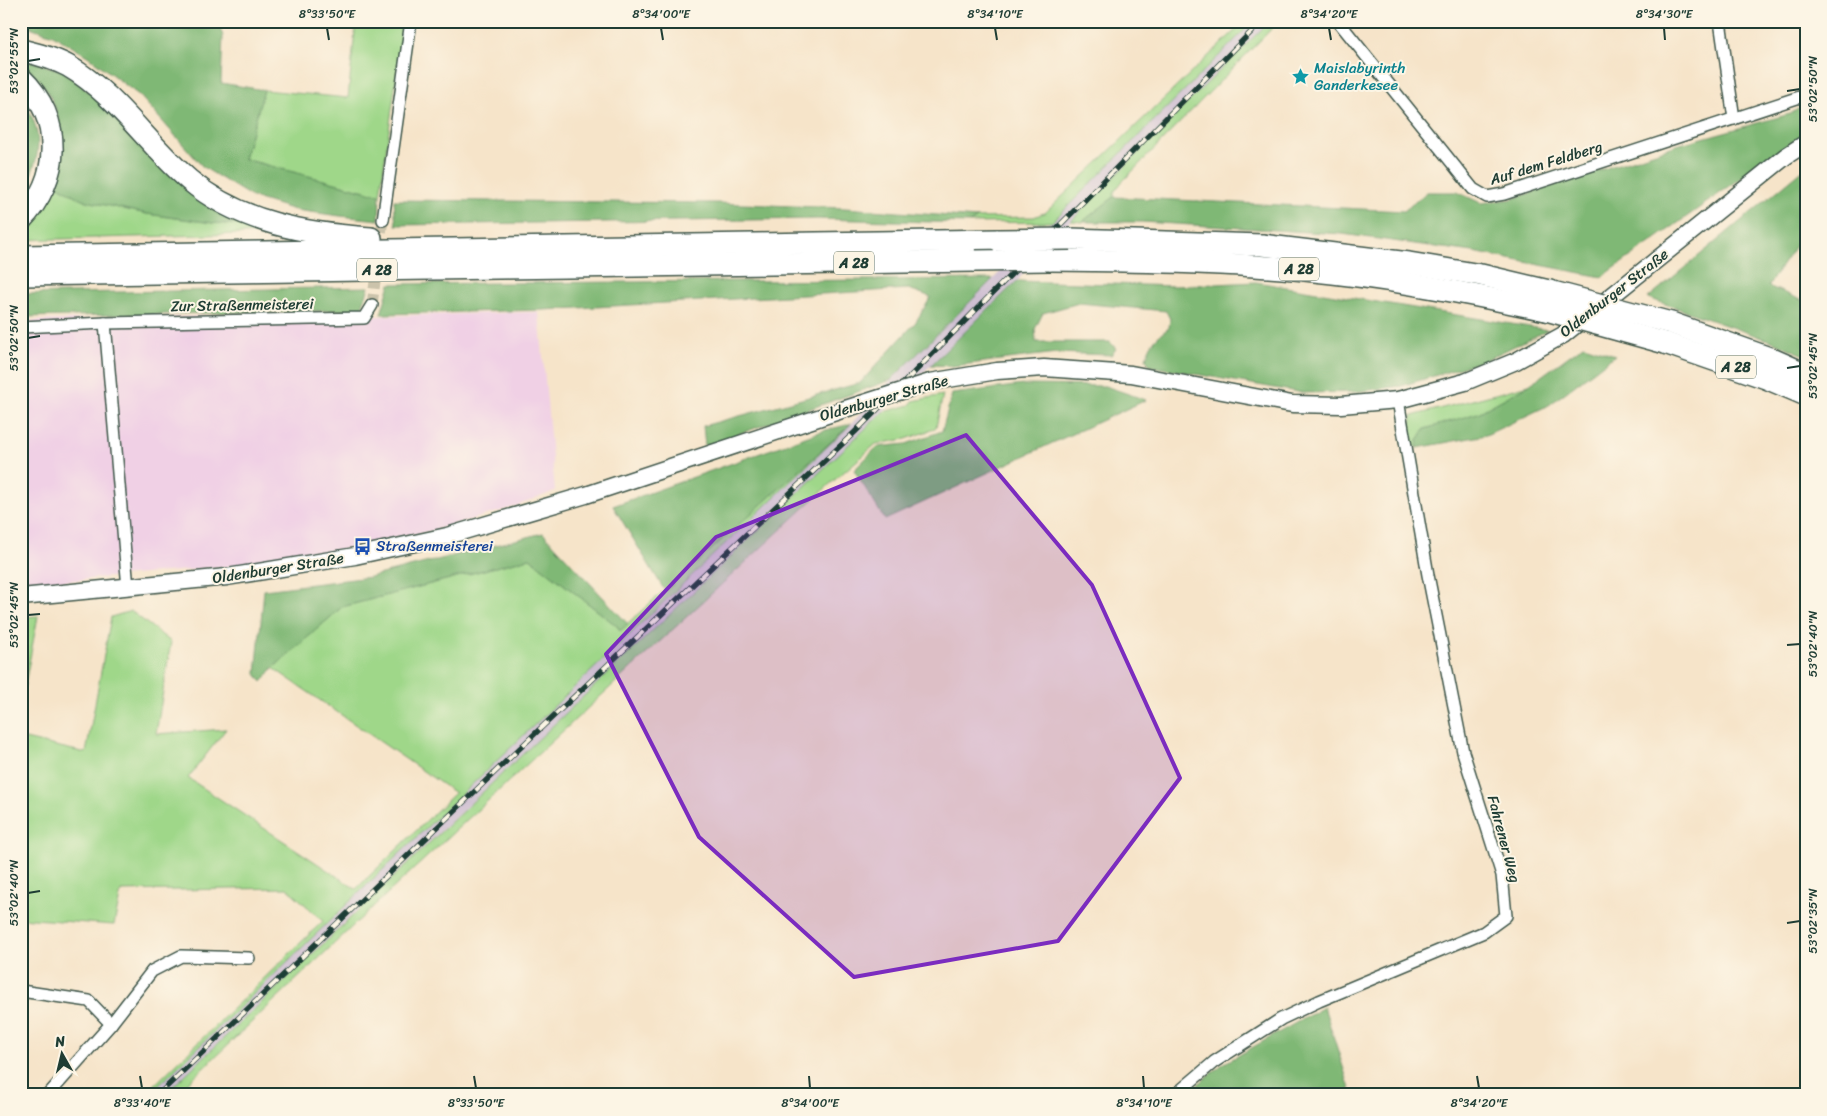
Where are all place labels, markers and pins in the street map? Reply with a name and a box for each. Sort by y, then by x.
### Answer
place label: Maislabyrinth Ganderkesee [1314,55,1405,98]
place icon: Maislabyrinth Ganderkesee [1290,67,1310,87]
place label: Straßenmeisterei [376,533,494,559]
bus stop icon: Straßenmeisterei [352,536,372,556]

